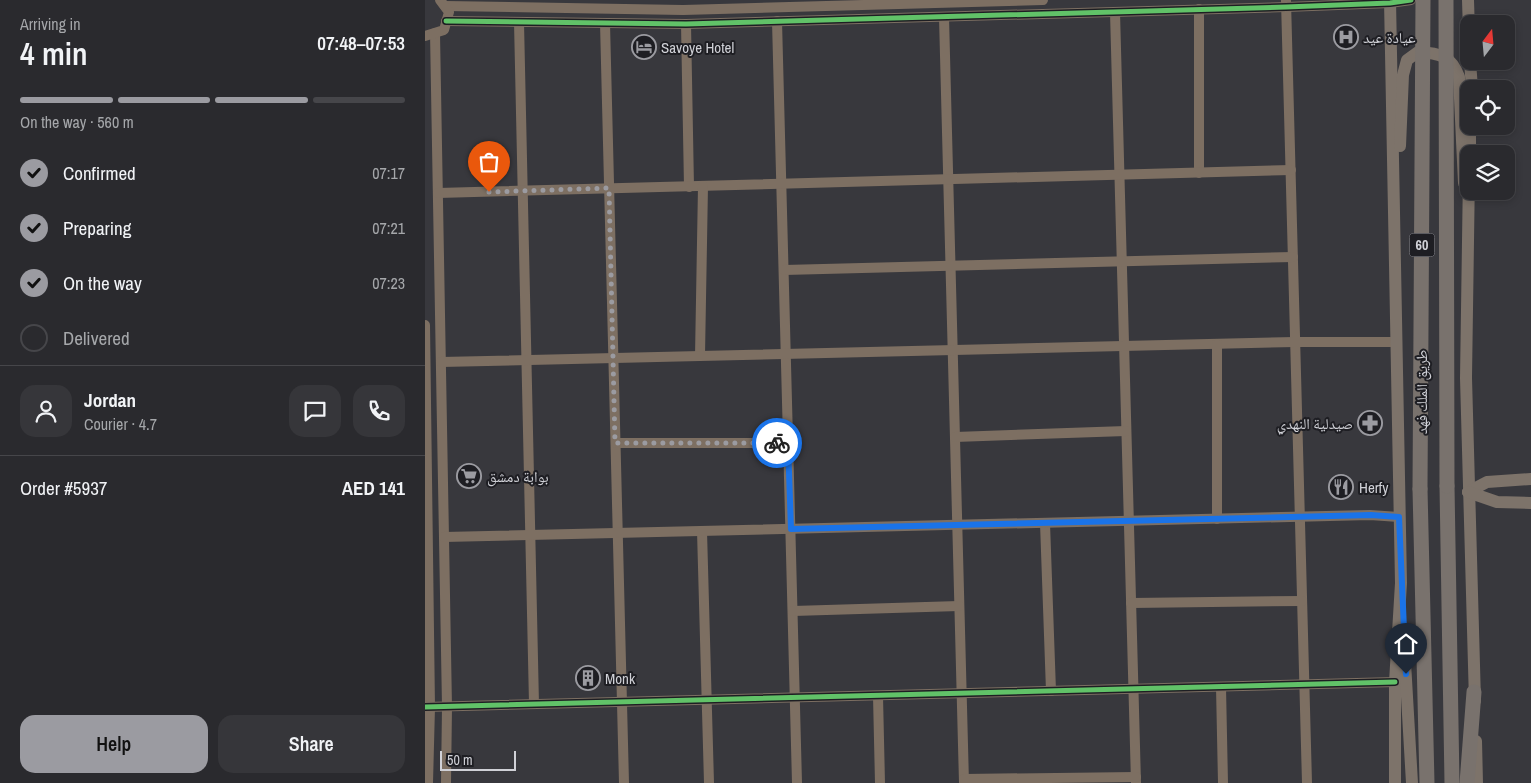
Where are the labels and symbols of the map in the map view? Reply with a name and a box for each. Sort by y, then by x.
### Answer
north arrow [1460,15,1515,70]
hospital icon: عيادة عيد [1333,24,1359,50]
place label: عيادة عيد [1363,27,1416,48]
hotel icon: Savoye Hotel [631,34,657,60]
place label: Savoye Hotel [661,37,734,58]
pin [468,141,510,192]
road number: 60 [1409,234,1435,256]
street label: طريق الملك فهد [1411,350,1432,434]
pharmacy icon: صيدلية النهدي [1357,410,1383,436]
place label: صيدلية النهدي [1277,413,1353,435]
courier [752,418,802,468]
supermarket icon: بوابة دمشق [456,463,482,489]
place label: بوابة دمشق [487,466,549,487]
restaurant icon: Herfy [1328,474,1354,500]
place label: Herfy [1359,477,1389,498]
pin [1385,623,1427,674]
building icon: Monk [575,665,601,691]
place label: Monk [605,668,636,689]
scale bar [440,748,516,771]

